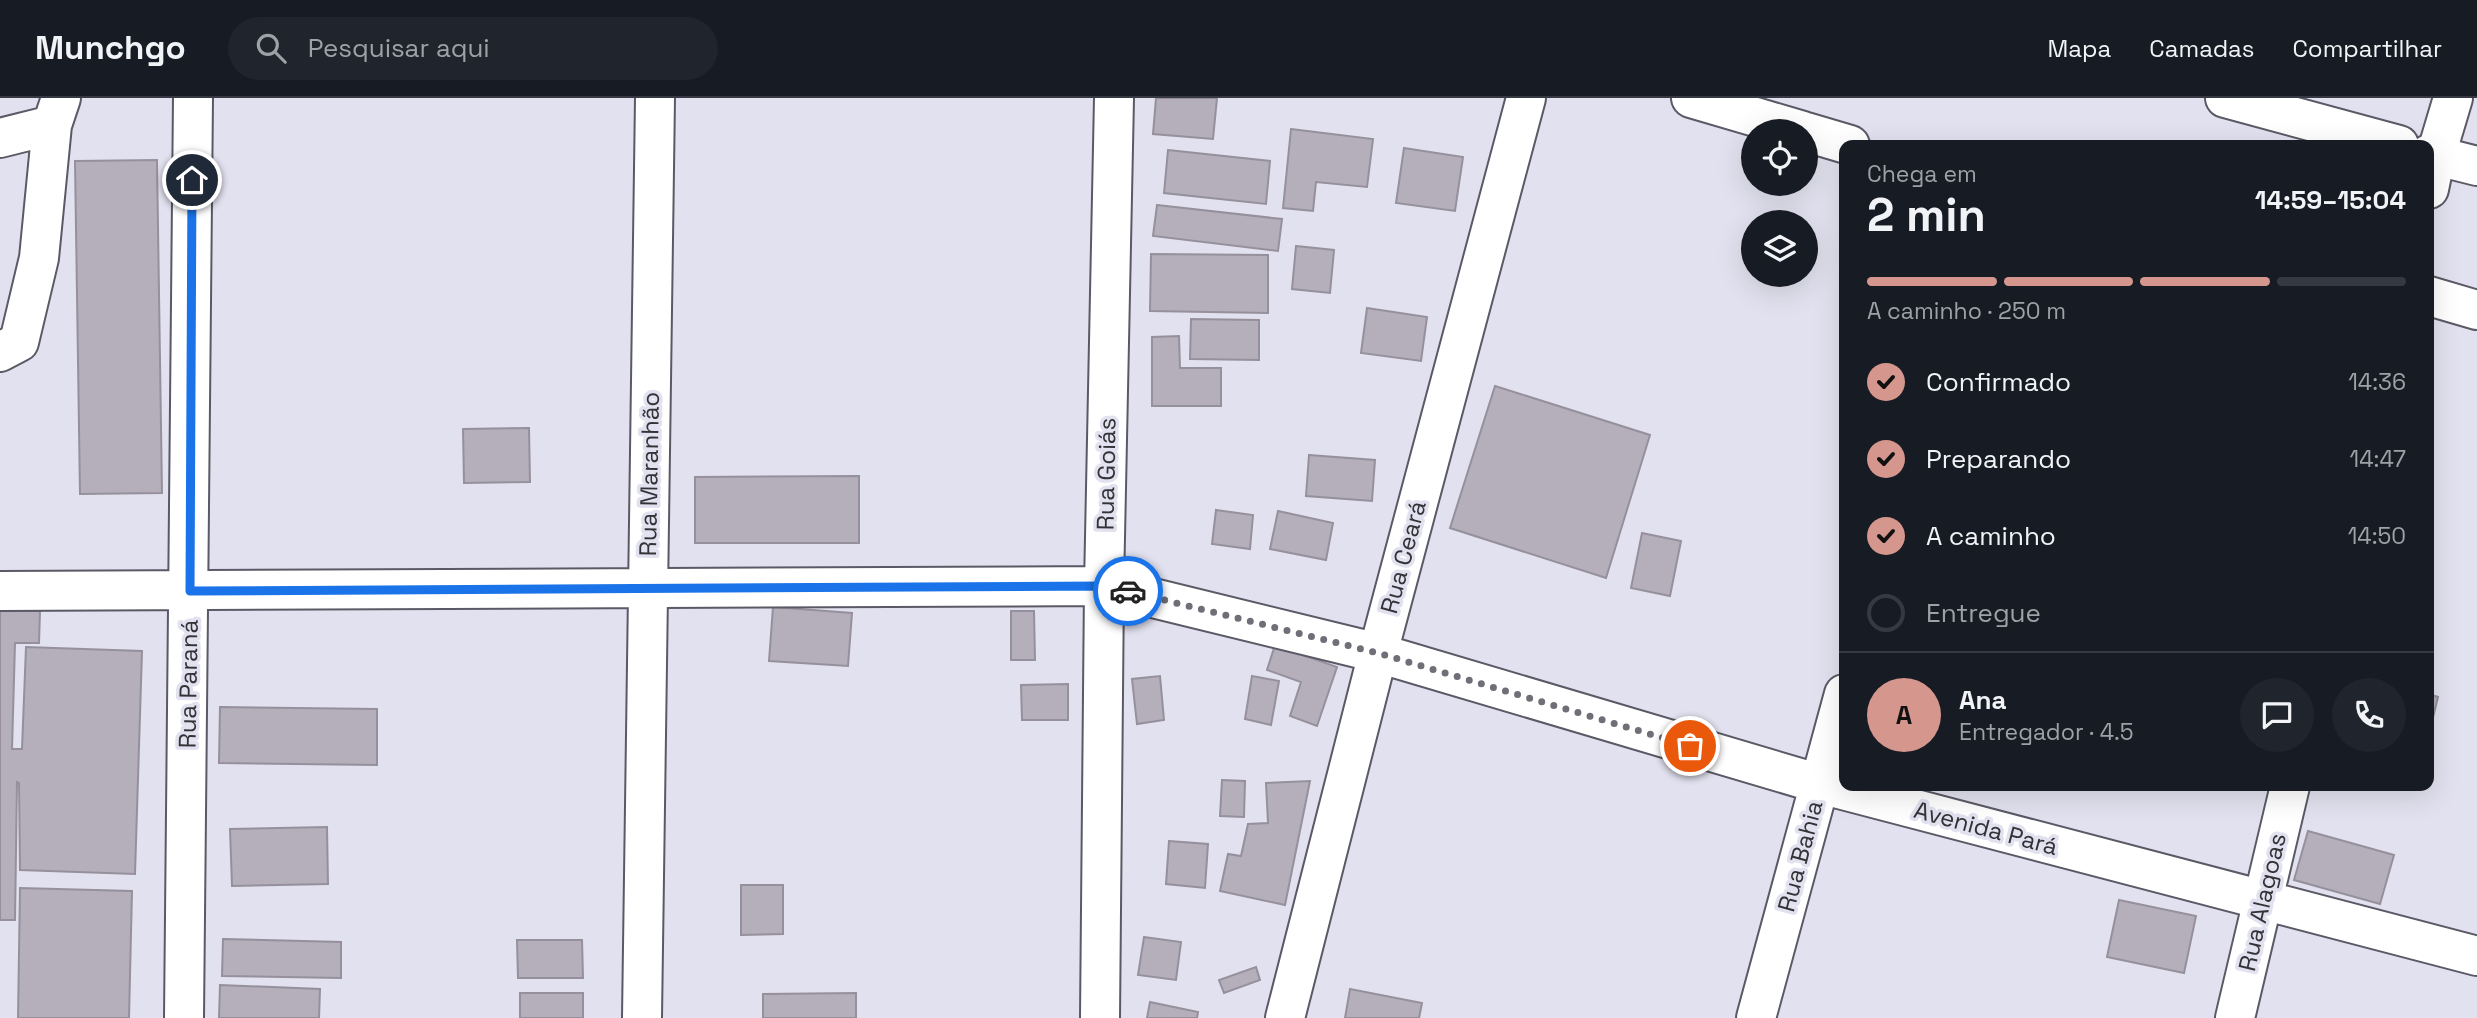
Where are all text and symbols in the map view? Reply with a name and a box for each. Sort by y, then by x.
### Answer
search box [228,17,718,80]
text: Munchgo [35,27,186,69]
icon: search [252,29,290,67]
text: Pesquisar aqui [308,31,490,65]
text: Mapa [2047,33,2111,64]
text: Camadas [2149,33,2254,64]
text: Compartilhar [2292,33,2442,64]
map controls [1741,119,1818,287]
button: locate [1741,119,1818,196]
pin [162,150,222,210]
text: Chega em [1867,159,1977,189]
icon: home [173,161,211,199]
text: 14:59–15:04 [2255,183,2406,217]
text: 2 min [1867,186,1986,244]
button: layers [1741,210,1818,287]
text: A caminho · 250 m [1867,296,2066,326]
icon: check [1867,363,1905,401]
text: Confirmado [1926,365,2071,399]
text: 14:36 [2348,367,2406,397]
street label: Rua Maranhão [632,391,666,557]
street label: Rua Goiás [1090,417,1122,531]
icon: check [1867,440,1905,478]
text: Preparando [1926,442,2071,476]
text: 14:47 [2350,444,2406,474]
street label: Rua Ceará [1373,497,1433,617]
icon: check [1867,517,1905,555]
text: A caminho [1926,519,2056,553]
text: 14:50 [2348,521,2406,551]
courier [1093,556,1163,626]
icon: car [1109,572,1147,610]
text: Entregue [1926,596,2041,630]
street label: Rua Paraná [171,619,205,749]
button: chat [2240,678,2314,752]
button: phone [2332,678,2406,752]
text: Ana [1959,683,2007,717]
text: A [1896,698,1912,732]
pin [1660,716,1720,776]
text: Entregador · 4.5 [1959,717,2134,747]
icon: bag [1671,727,1709,765]
street label: Avenida Pará [1911,794,2062,862]
street label: Rua Bahia [1770,797,1830,915]
street label: Rua Alagoas [2231,830,2293,974]

